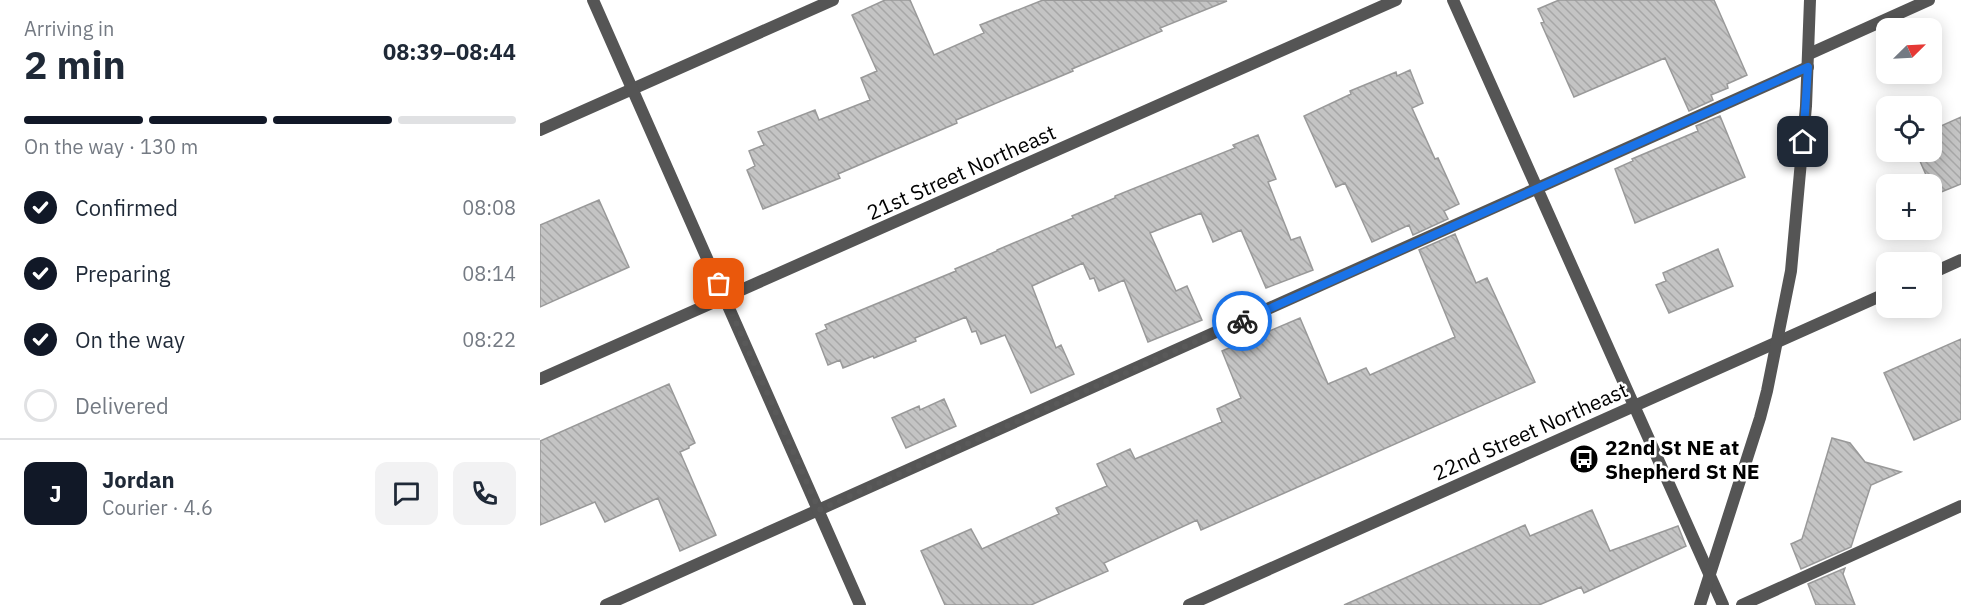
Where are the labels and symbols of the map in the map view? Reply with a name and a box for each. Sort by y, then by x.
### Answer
north arrow [1876,18,1942,84]
pin [1777,116,1828,167]
street label: 21st Street Northeast [862,118,1060,226]
pin [693,258,744,309]
courier [1212,291,1272,351]
street label: 22nd Street Northeast [1428,375,1632,487]
place label: 22nd St NE at Shepherd St NE [1605,433,1760,485]
bus stop icon: 22nd St NE at Shepherd St NE [1568,443,1600,475]

